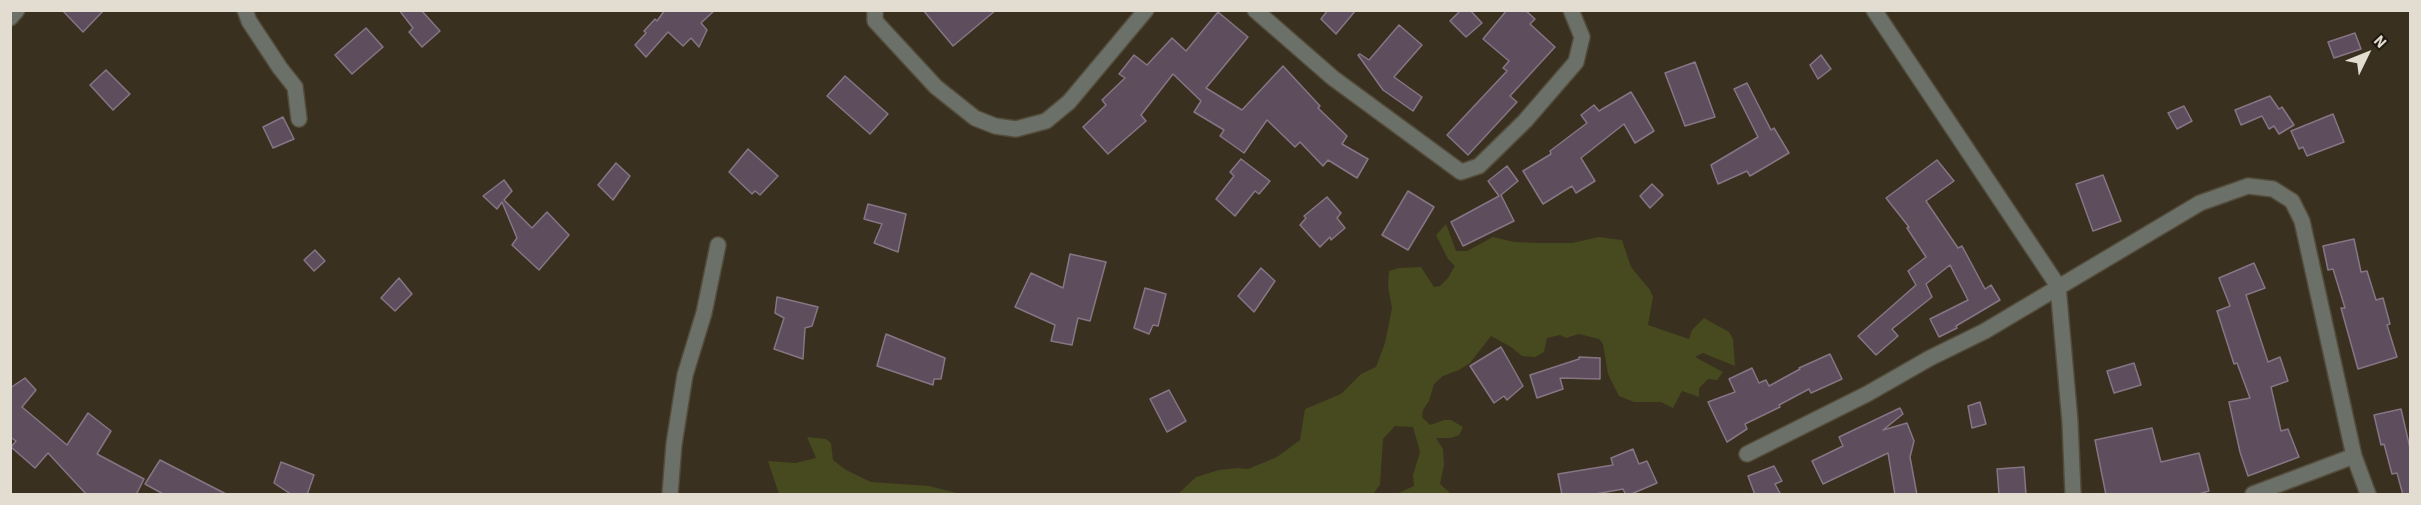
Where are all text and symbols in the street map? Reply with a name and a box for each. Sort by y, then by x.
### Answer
north arrow [2337,24,2397,84]
text: N [2368,30,2392,53]

